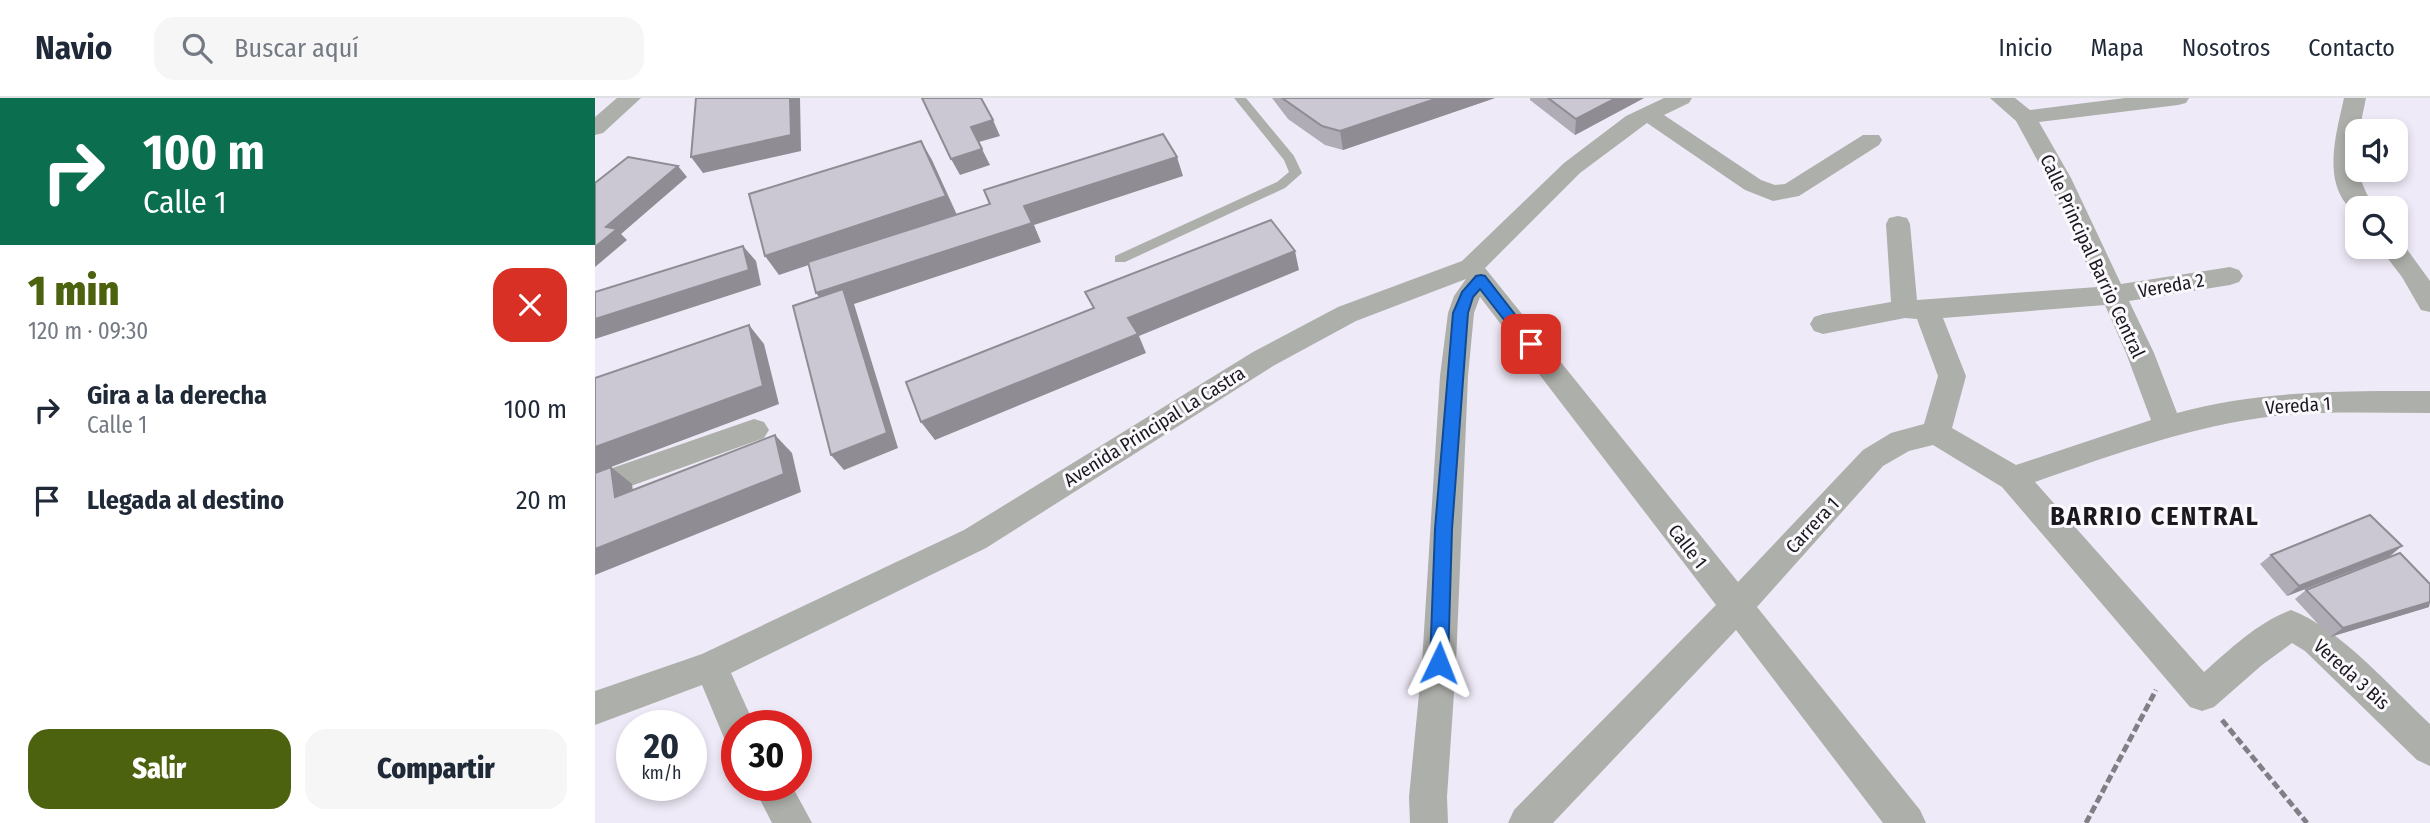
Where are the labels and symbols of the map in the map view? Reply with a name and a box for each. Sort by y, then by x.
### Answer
street label: Calle Principal Barrio Central [2035,151,2150,362]
street label: Vereda 2 [2136,268,2206,303]
pin [1501,314,1561,374]
street label: Avenida Principal La Castra [1059,361,1249,492]
street label: Vereda 1 [2265,392,2331,419]
street label: Carrera 1 [1781,493,1844,558]
district label: BARRIO CENTRAL [2050,501,2260,532]
street label: Calle 1 [1663,520,1712,573]
position arrow [1402,626,1476,700]
street label: Vereda 3 Bis [2309,634,2394,714]
speed limit sign: 30 [721,710,812,801]

